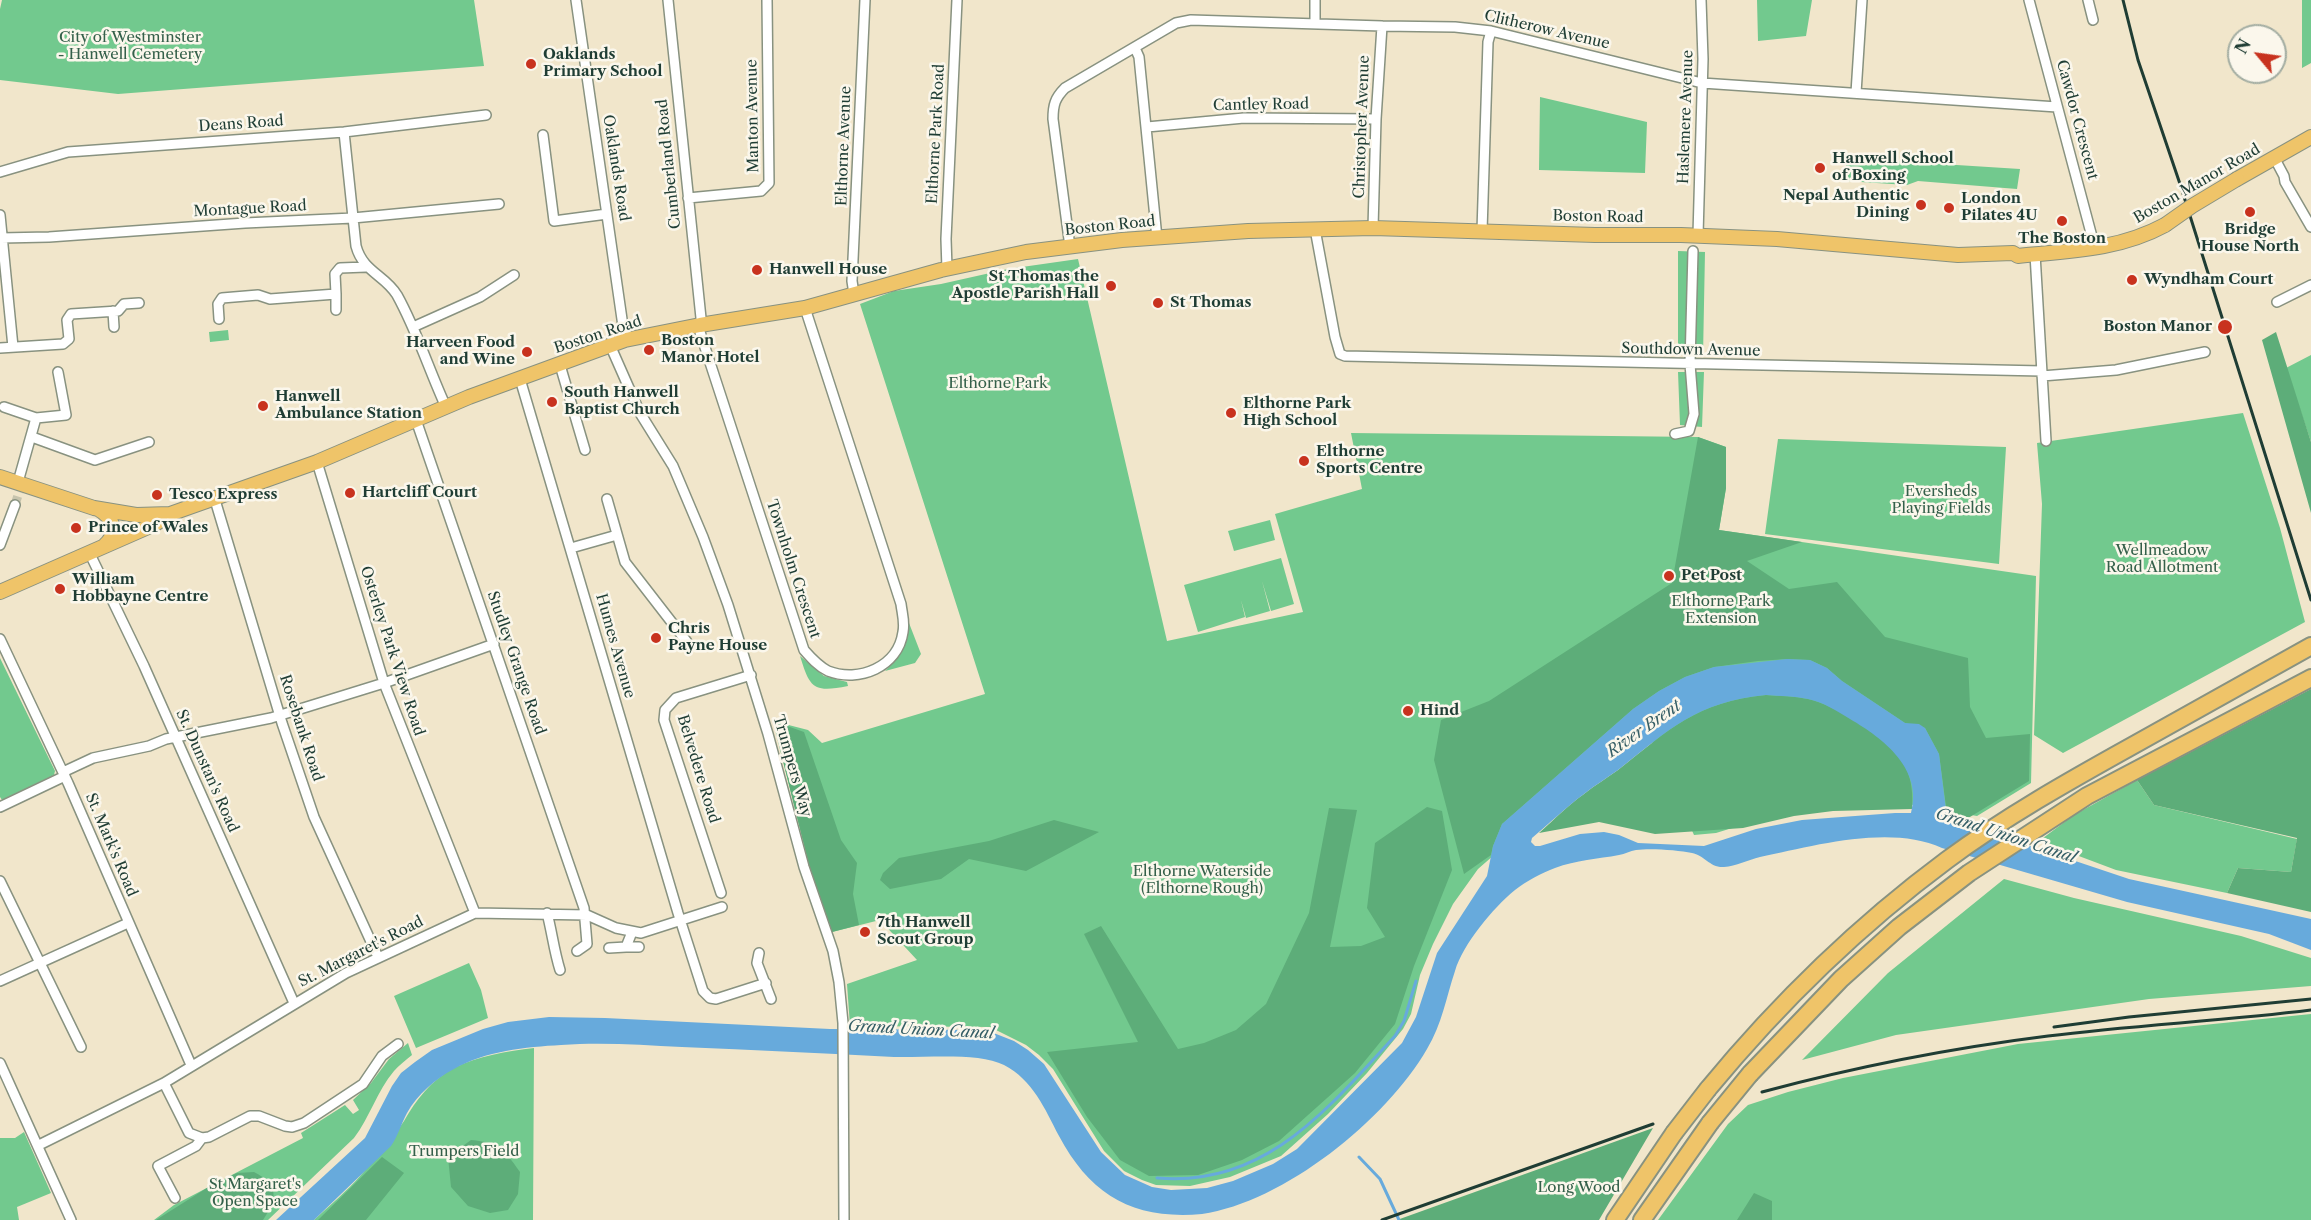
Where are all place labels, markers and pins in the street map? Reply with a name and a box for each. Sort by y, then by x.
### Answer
place label: Oaklands Primary School [543,46,662,81]
marker: Oaklands Primary School [524,57,538,71]
place label: Hanwell School of Boxing [1832,150,1954,185]
marker: Hanwell School of Boxing [1813,161,1827,175]
place label: Nepal Authentic Dining [1783,187,1909,222]
place label: London Pilates 4U [1961,190,2037,225]
marker: Nepal Authentic Dining [1914,198,1928,212]
marker: London Pilates 4U [1942,201,1956,215]
marker: Bridge House North [2243,205,2257,219]
marker: The Boston [2055,214,2069,228]
place label: Bridge House North [2201,221,2299,256]
place label: The Boston [2018,230,2106,248]
place label: Hanwell House [769,261,887,279]
marker: Hanwell House [750,263,764,277]
place label: St Thomas the Apostle Parish Hall [952,268,1099,303]
place label: Wyndham Court [2144,271,2273,289]
marker: Wyndham Court [2125,273,2139,287]
marker: St Thomas the Apostle Parish Hall [1104,279,1118,293]
place label: St Thomas [1170,294,1251,312]
marker: St Thomas [1151,296,1165,310]
place label: Boston Manor [2103,318,2212,336]
marker: Boston Manor [2216,318,2234,336]
place label: Boston Manor Hotel [661,332,760,367]
place label: Harveen Food and Wine [406,334,515,369]
marker: Boston Manor Hotel [642,343,656,357]
marker: Harveen Food and Wine [520,345,534,359]
place label: South Hanwell Baptist Church [564,384,680,419]
place label: Hanwell Ambulance Station [275,388,422,423]
marker: South Hanwell Baptist Church [545,395,559,409]
place label: Elthorne Park High School [1243,395,1351,430]
marker: Hanwell Ambulance Station [256,399,270,413]
marker: Elthorne Park High School [1224,406,1238,420]
place label: Elthorne Sports Centre [1316,443,1423,478]
marker: Elthorne Sports Centre [1297,454,1311,468]
place label: Hartcliff Court [362,484,477,502]
place label: Tesco Express [169,486,277,504]
marker: Hartcliff Court [343,486,357,500]
marker: Tesco Express [150,488,164,502]
place label: Prince of Wales [88,519,208,537]
marker: Prince of Wales [69,521,83,535]
place label: Pet Post [1681,567,1742,585]
marker: Pet Post [1662,569,1676,583]
place label: William Hobbayne Centre [72,571,208,606]
marker: William Hobbayne Centre [53,582,67,596]
place label: Chris Payne House [668,620,767,655]
marker: Chris Payne House [649,631,663,645]
place label: Hind [1420,702,1459,720]
marker: Hind [1401,704,1415,718]
place label: 7th Hanwell Scout Group [877,914,974,949]
marker: 7th Hanwell Scout Group [858,925,872,939]

